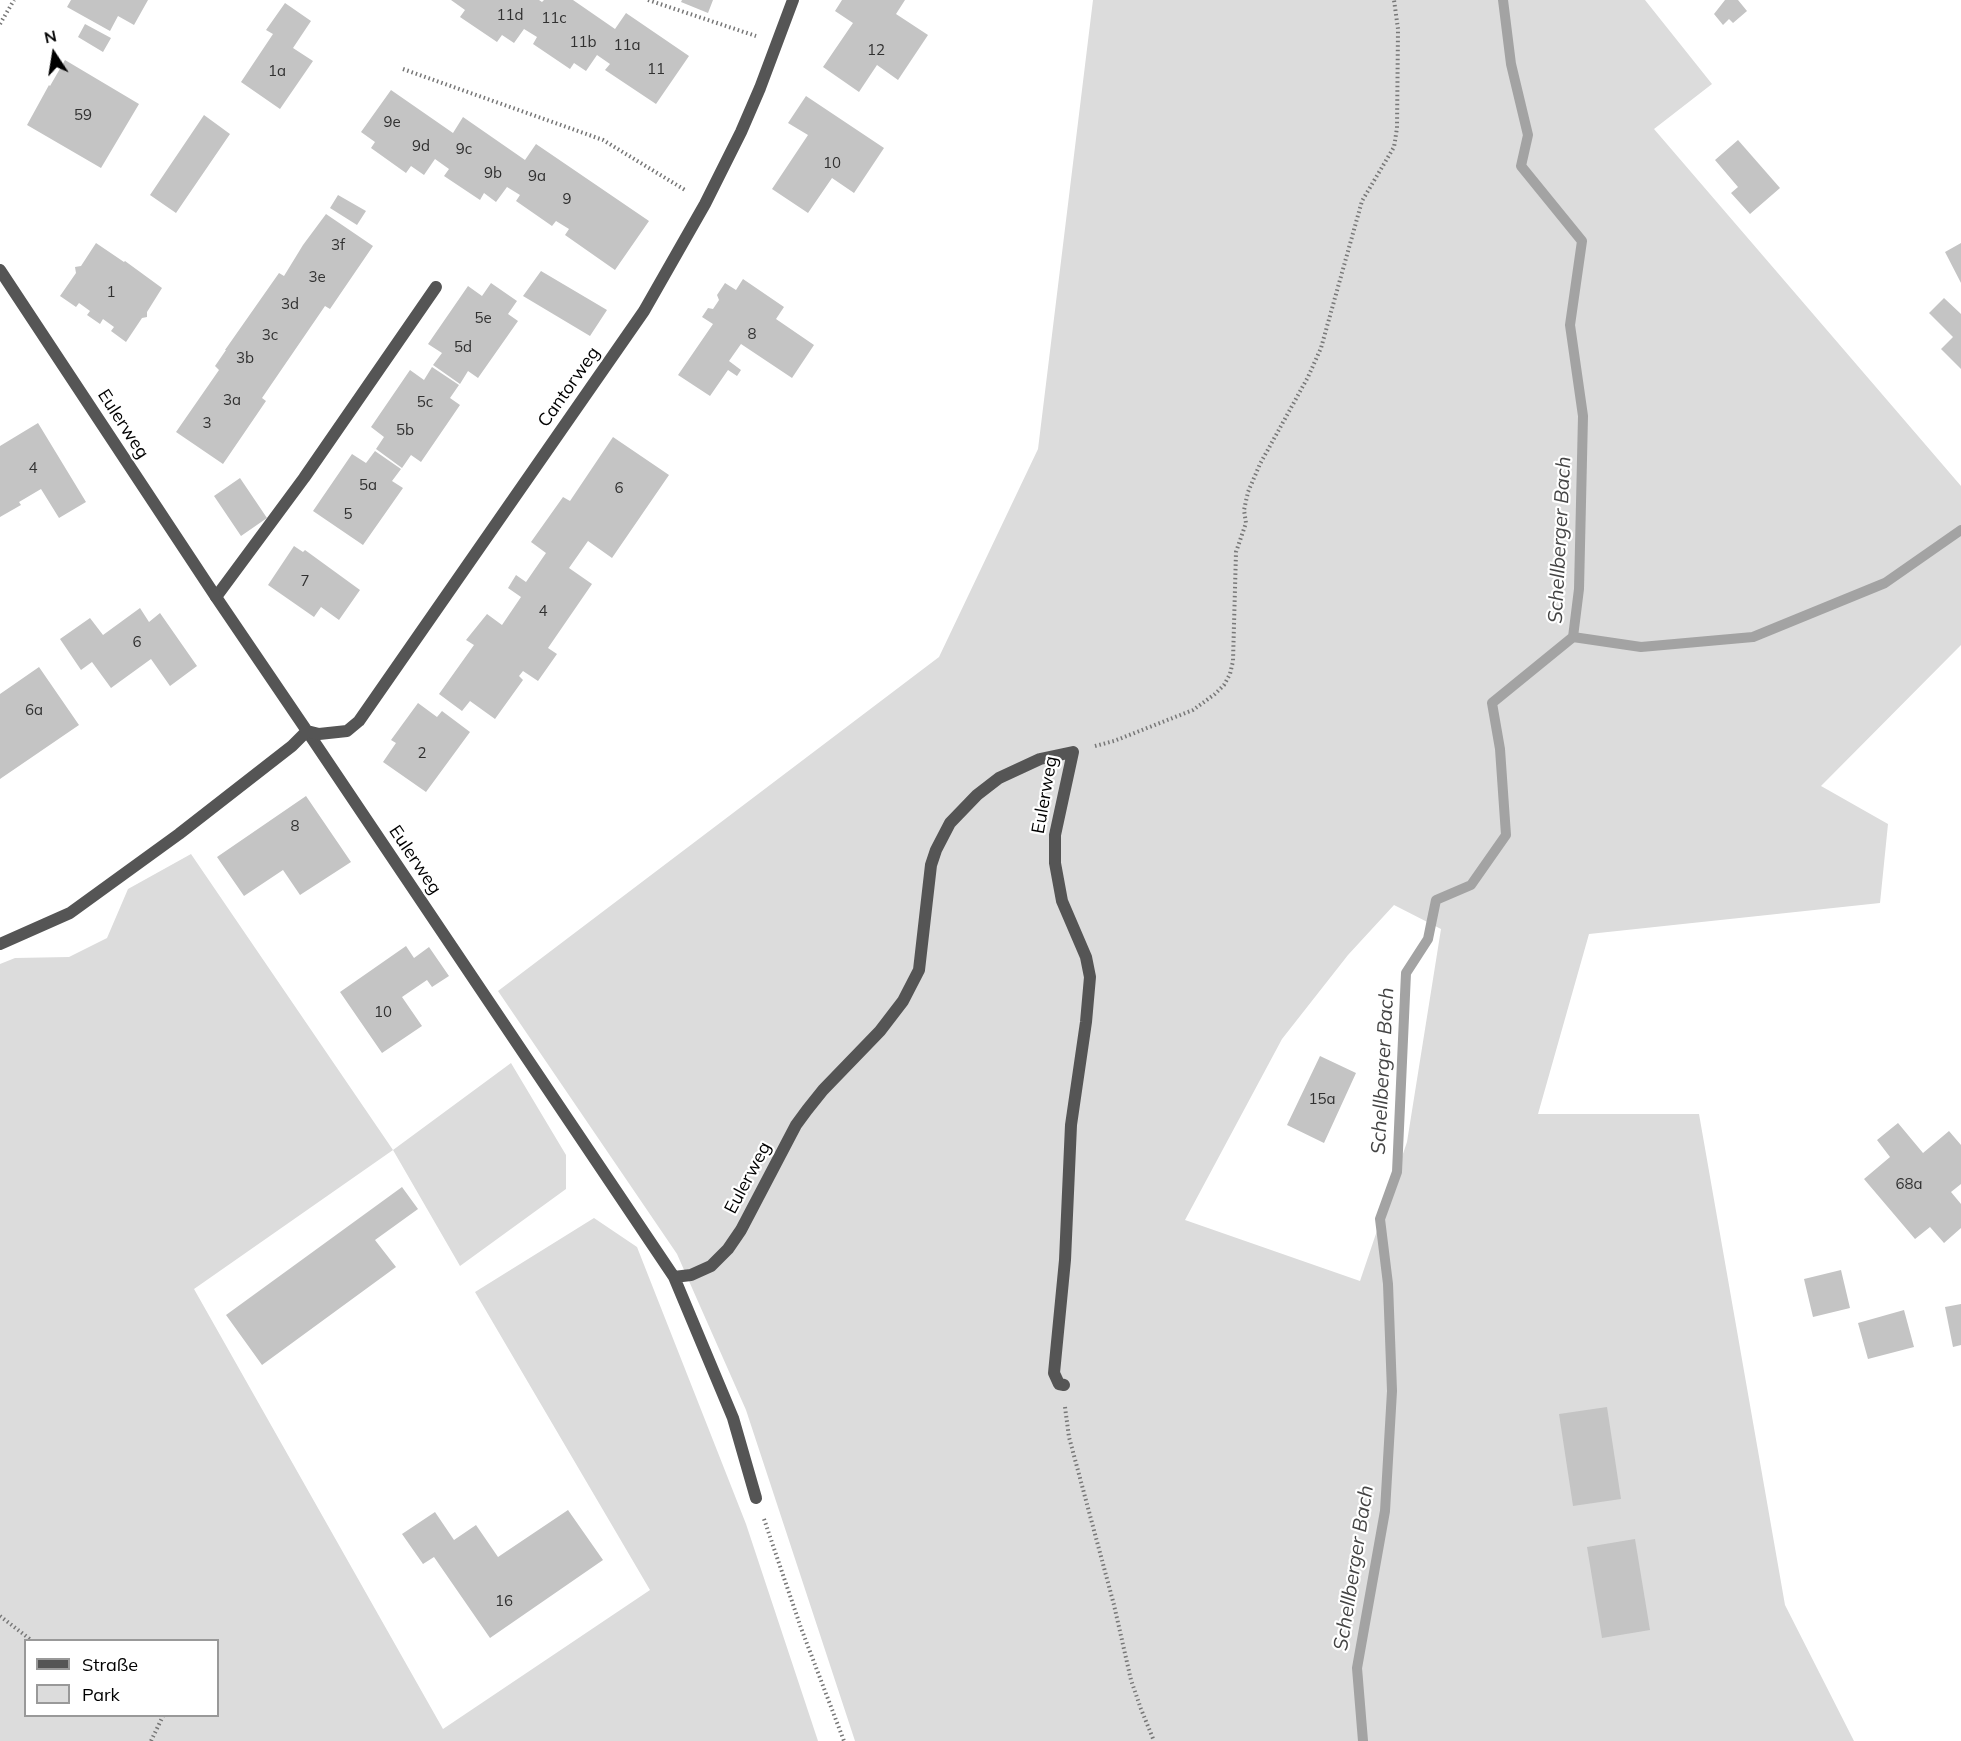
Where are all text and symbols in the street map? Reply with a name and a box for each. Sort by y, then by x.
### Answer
house number: 11d [497,6,523,24]
house number: 11c [541,9,567,27]
north arrow [24,24,84,84]
text: N [42,25,58,47]
house number: 11b [570,33,596,51]
house number: 11a [614,36,640,54]
house number: 12 [867,41,885,59]
house number: 11 [647,60,665,78]
house number: 1a [268,62,286,80]
house number: 59 [74,106,92,124]
house number: 9e [383,113,401,131]
house number: 9d [412,137,430,155]
house number: 9c [456,140,472,158]
house number: 10 [823,154,841,172]
house number: 9b [484,164,502,182]
house number: 9a [528,167,546,185]
house number: 9 [563,190,571,208]
house number: 3f [331,236,345,254]
house number: 3e [308,268,326,286]
house number: 1 [107,283,115,301]
house number: 3d [281,295,299,313]
house number: 5e [474,309,492,327]
house number: 8 [748,325,756,343]
house number: 3c [262,326,278,344]
house number: 5d [454,338,472,356]
street label: Cantorweg [533,343,605,431]
house number: 3b [236,349,254,367]
street label: Eulerweg [93,385,153,463]
house number: 3a [223,391,241,409]
house number: 5c [417,393,433,411]
house number: 3 [203,414,211,432]
house number: 5b [396,421,414,439]
water label: Schellberger Bach [1544,456,1576,624]
house number: 4 [29,459,37,477]
house number: 5a [359,476,377,494]
house number: 6 [615,479,623,497]
house number: 5 [344,505,352,523]
house number: 7 [301,572,309,590]
house number: 4 [539,602,547,620]
house number: 6 [133,633,141,651]
house number: 6a [25,701,43,719]
house number: 2 [418,744,426,762]
street label: Eulerweg [1028,755,1062,835]
house number: 8 [291,817,299,835]
street label: Eulerweg [384,822,446,898]
water label: Schellberger Bach [1367,987,1399,1155]
house number: 10 [374,1003,392,1021]
house number: 15a [1309,1090,1335,1108]
street label: Eulerweg [720,1138,776,1218]
house number: 68a [1896,1175,1922,1193]
water label: Schellberger Bach [1329,1484,1379,1652]
house number: 16 [495,1592,513,1610]
legend [24,1639,219,1717]
text: Straße [82,1653,138,1676]
text: Park [82,1683,120,1706]

